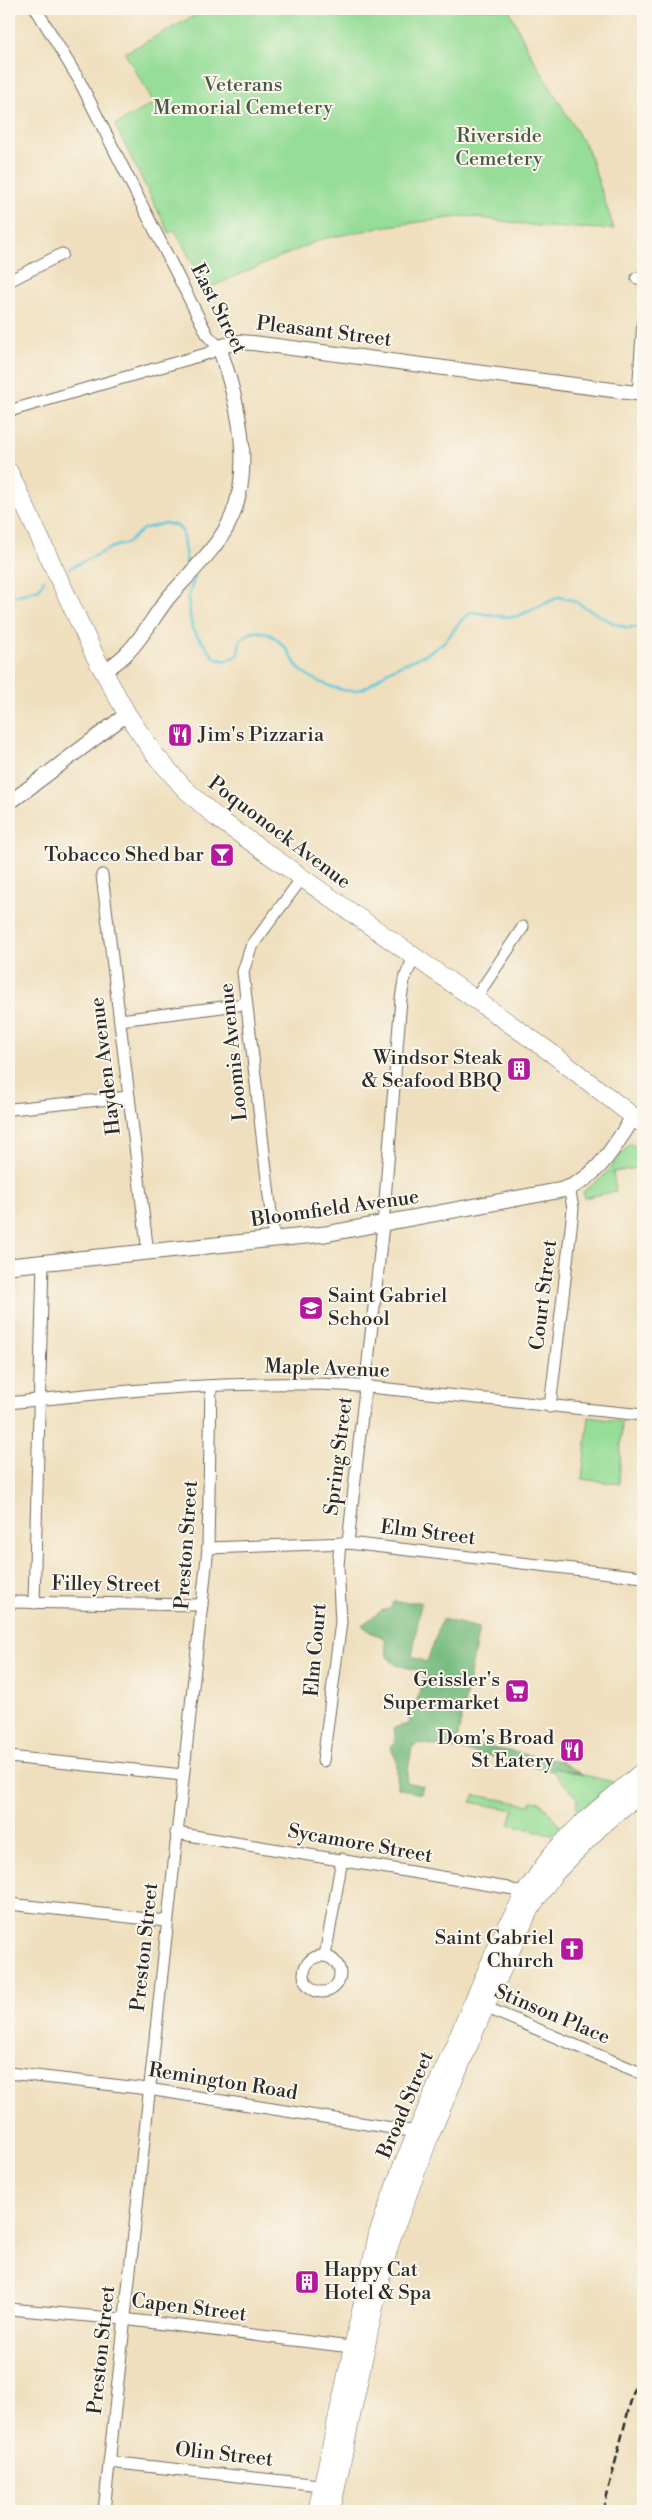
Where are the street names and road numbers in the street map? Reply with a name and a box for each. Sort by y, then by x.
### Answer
street label: East Street [185,259,251,359]
street label: Pleasant Street [255,311,393,353]
street label: Poquonock Avenue [203,771,355,895]
street label: Loomis Avenue [214,982,254,1122]
street label: Hayden Avenue [85,996,127,1136]
street label: Bloomfield Avenue [248,1185,421,1233]
street label: Court Street [525,1238,563,1352]
street label: Maple Avenue [264,1354,390,1384]
street label: Spring Street [319,1395,359,1517]
street label: Preston Street [170,1479,204,1611]
street label: Elm Street [379,1515,477,1551]
street label: Filley Street [51,1572,161,1598]
street label: Elm Court [299,1602,333,1698]
street label: Sycamore Street [286,1819,434,1869]
street label: Preston Street [126,1881,164,2013]
street label: Stinson Place [490,1979,614,2051]
street label: Broad Street [372,2048,440,2163]
street label: Remington Road [147,2058,300,2106]
street label: Preston Street [83,2284,121,2416]
street label: Capen Street [130,2289,248,2327]
street label: Olin Street [174,2437,274,2473]

